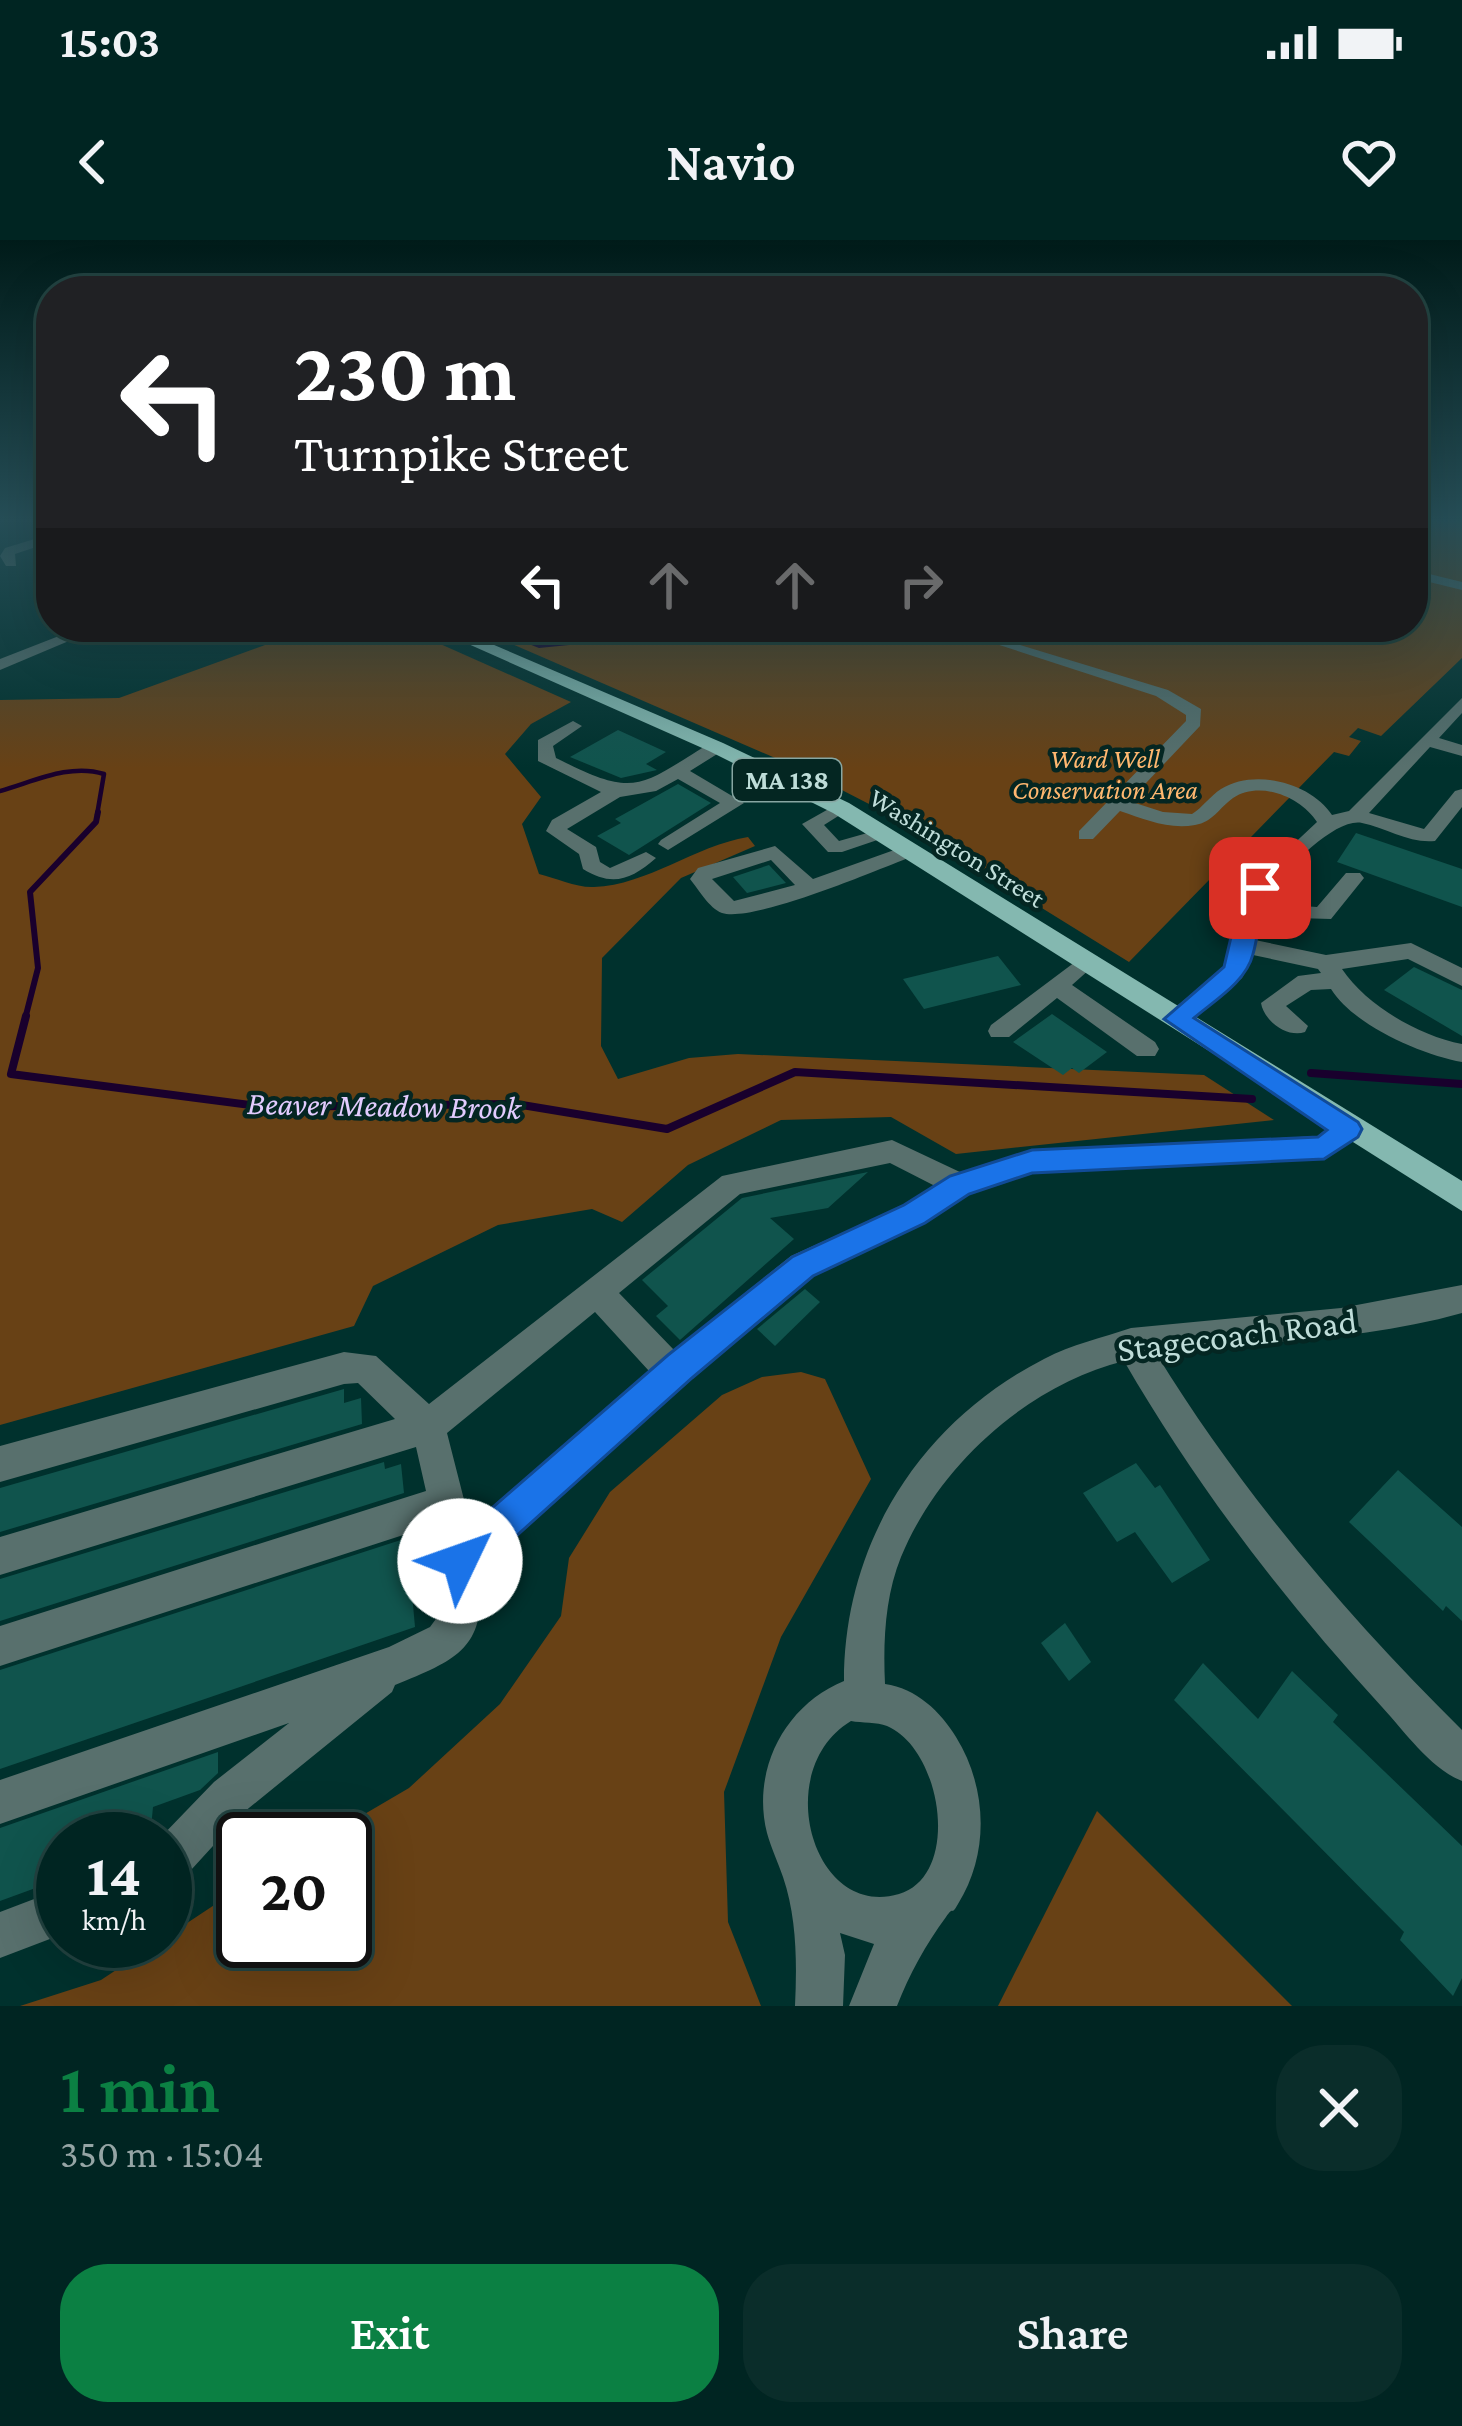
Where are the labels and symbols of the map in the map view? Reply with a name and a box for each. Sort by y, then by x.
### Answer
park label: Ward Well Conservation Area [1012,744,1198,805]
road number: MA 138 [733,759,841,801]
street label: Washington Street [864,782,1051,914]
pin [1209,837,1311,939]
water label: Beaver Meadow Brook [247,1084,523,1126]
street label: Stagecoach Road [1115,1300,1359,1370]
position arrow [397,1498,523,1624]
speed limit sign: 20 [216,1812,372,1968]

